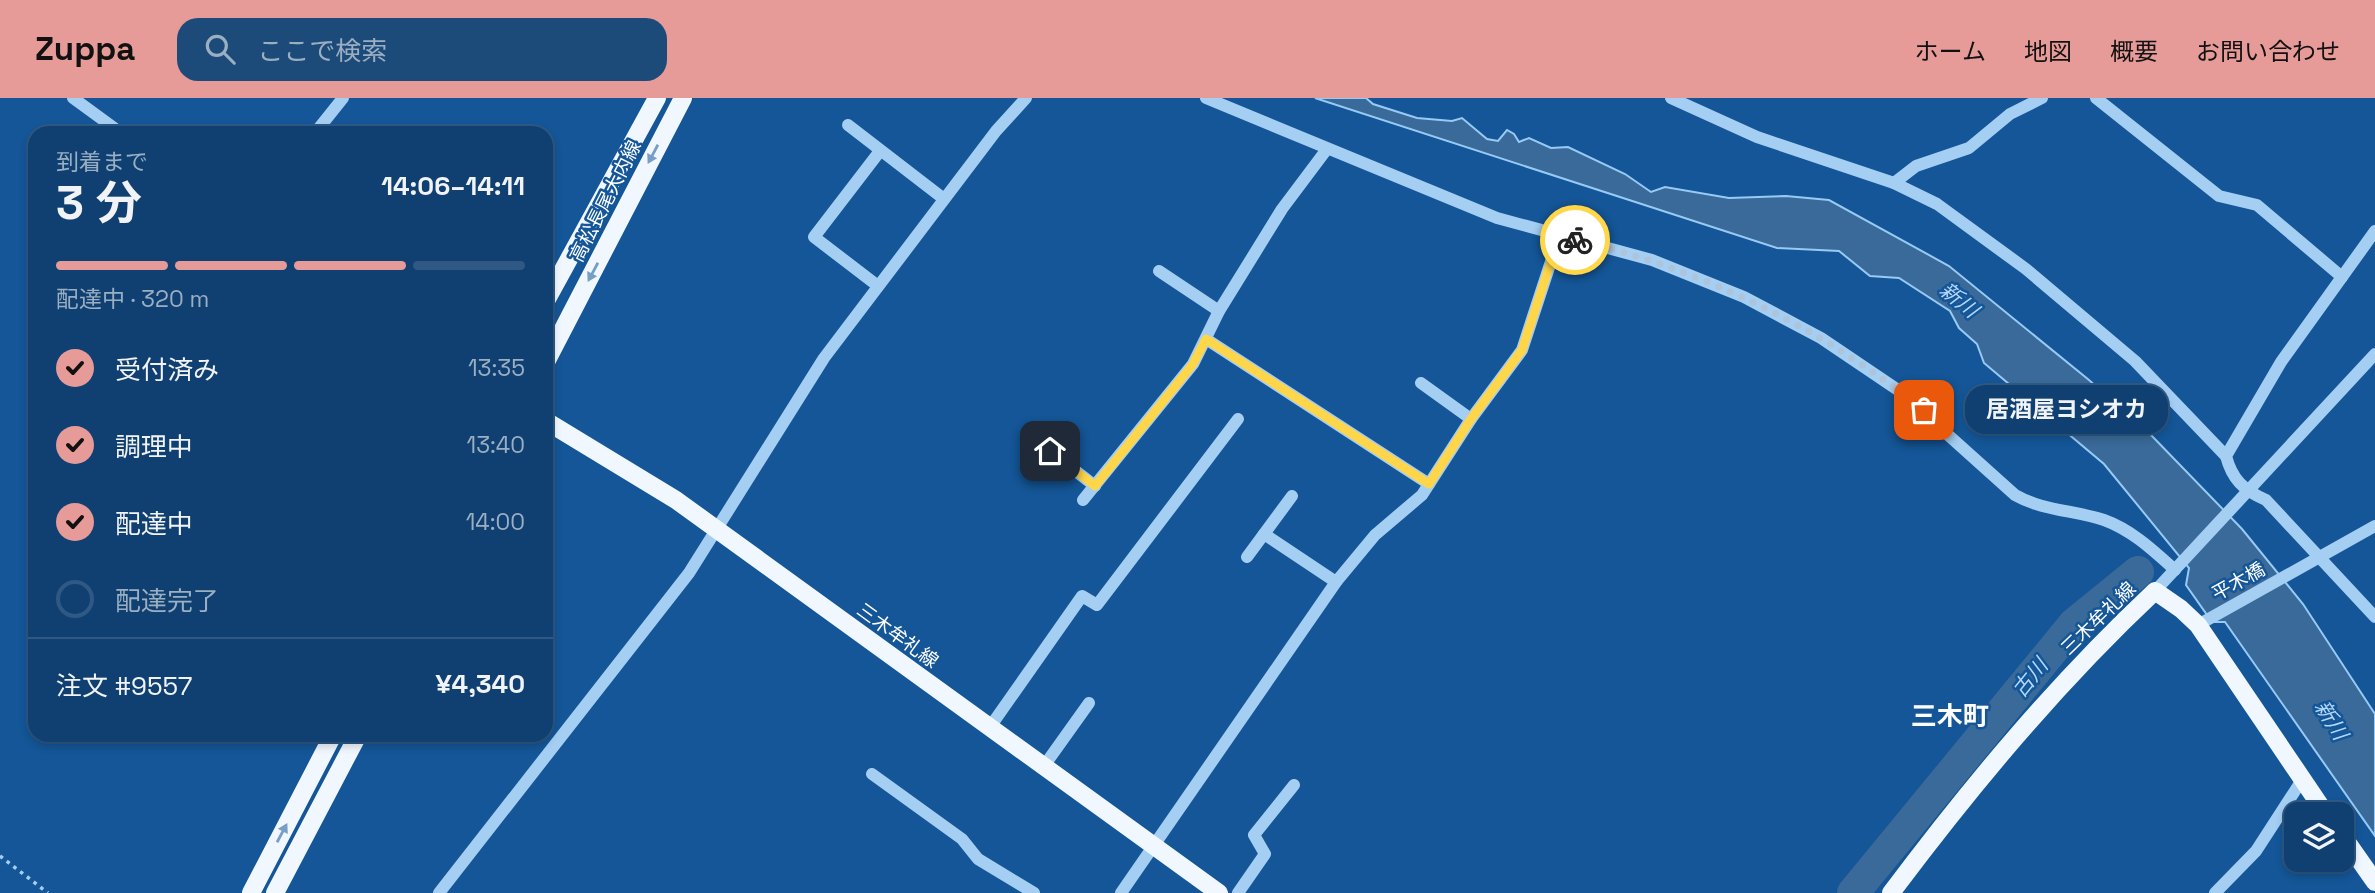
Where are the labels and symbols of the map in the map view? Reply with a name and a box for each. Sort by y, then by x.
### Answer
street label: 高松長尾大内線 [564,136,647,266]
one-way arrow [647,145,659,164]
courier [1540,205,1610,275]
one-way arrow [587,262,598,282]
water label: 新川 [1934,276,1986,325]
pin [1894,380,1954,440]
callout: 居酒屋ヨシオカ [1966,386,2169,434]
pin [1020,421,1080,481]
street label: 平木橋 [2207,557,2269,606]
street label: 三木牟礼線 [2055,576,2141,660]
street label: 三木牟礼線 [852,597,943,673]
water label: 古川 [2006,651,2055,703]
water label: 新川 [2309,695,2355,746]
district label: 三木町 [1911,699,1989,733]
one-way arrow [276,822,288,842]

